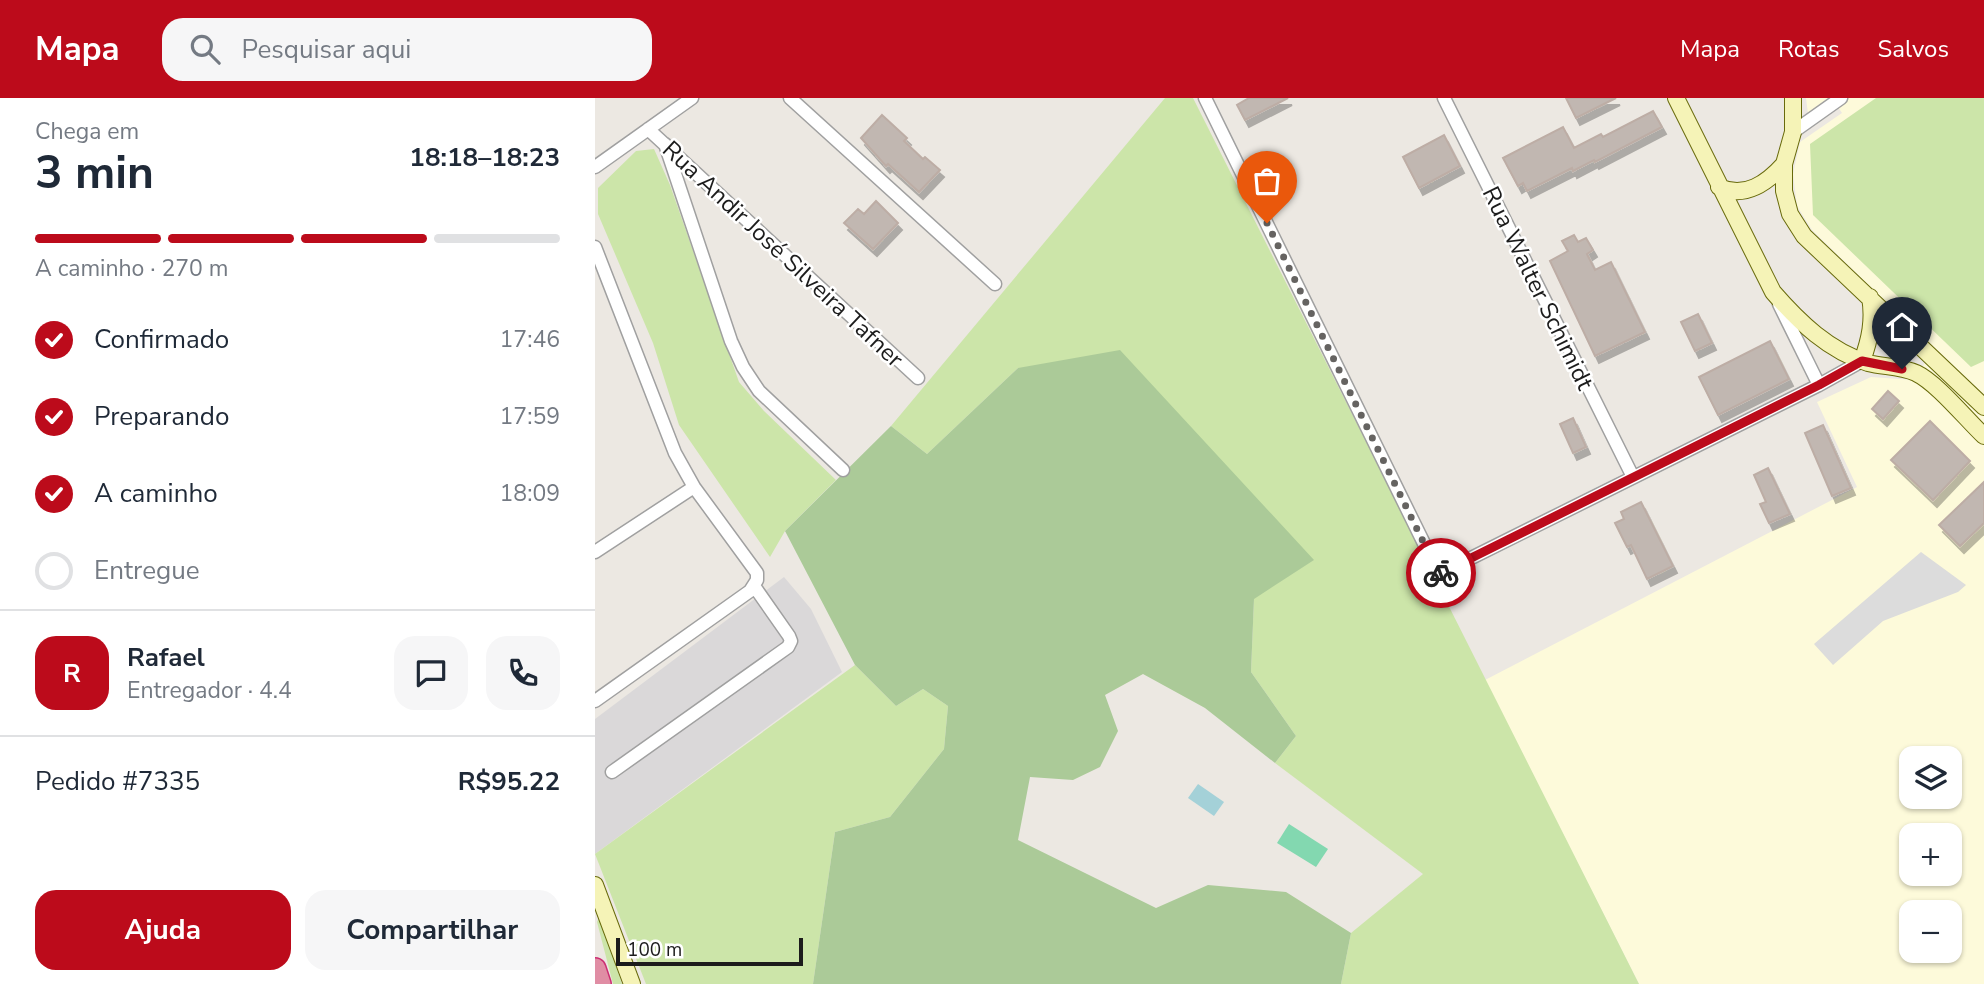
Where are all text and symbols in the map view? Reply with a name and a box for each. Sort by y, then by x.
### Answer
search box [162,18,652,81]
text: Mapa [35,27,120,72]
icon: search [186,30,224,68]
text: Pesquisar aqui [242,32,411,67]
text: Mapa [1680,33,1740,65]
text: Rotas [1778,33,1840,65]
text: Salvos [1878,33,1949,65]
text: Chega em [35,116,139,147]
street label: Rua Andir José Silveira Tafner [656,134,911,375]
text: 18:18–18:23 [409,140,560,175]
text: 3 min [35,141,154,204]
pin [1237,151,1297,223]
icon: bag [1248,162,1286,200]
street label: Rua Walter Schimidt [1475,181,1601,396]
text: A caminho · 270 m [35,253,228,284]
pin [1872,297,1932,369]
icon: home [1883,308,1921,346]
icon: check [35,321,73,359]
text: Confirmado [94,322,229,357]
text: 17:46 [500,324,560,355]
icon: check [35,398,73,436]
text: Preparando [94,399,229,434]
text: 17:59 [500,401,560,432]
icon: check [35,475,73,513]
text: A caminho [94,476,218,511]
text: 18:09 [500,478,560,509]
courier [1406,538,1476,608]
text: Entregue [94,553,200,588]
icon: bike [1422,554,1460,592]
button: chat [394,636,468,710]
button: phone [486,636,560,710]
text: Rafael [127,640,205,675]
text: R [63,656,81,691]
text: Entregador · 4.4 [127,675,292,706]
map controls [1899,746,1962,963]
button: layers [1899,746,1962,809]
text: Pedido #7335 [35,764,200,799]
text: R$95.22 [458,764,560,799]
button: + [1899,823,1962,886]
button: Ajuda [35,890,291,970]
button: Compartilhar [305,890,560,970]
button: − [1899,900,1962,963]
scale bar [616,935,803,967]
text: 100 m [627,937,682,963]

